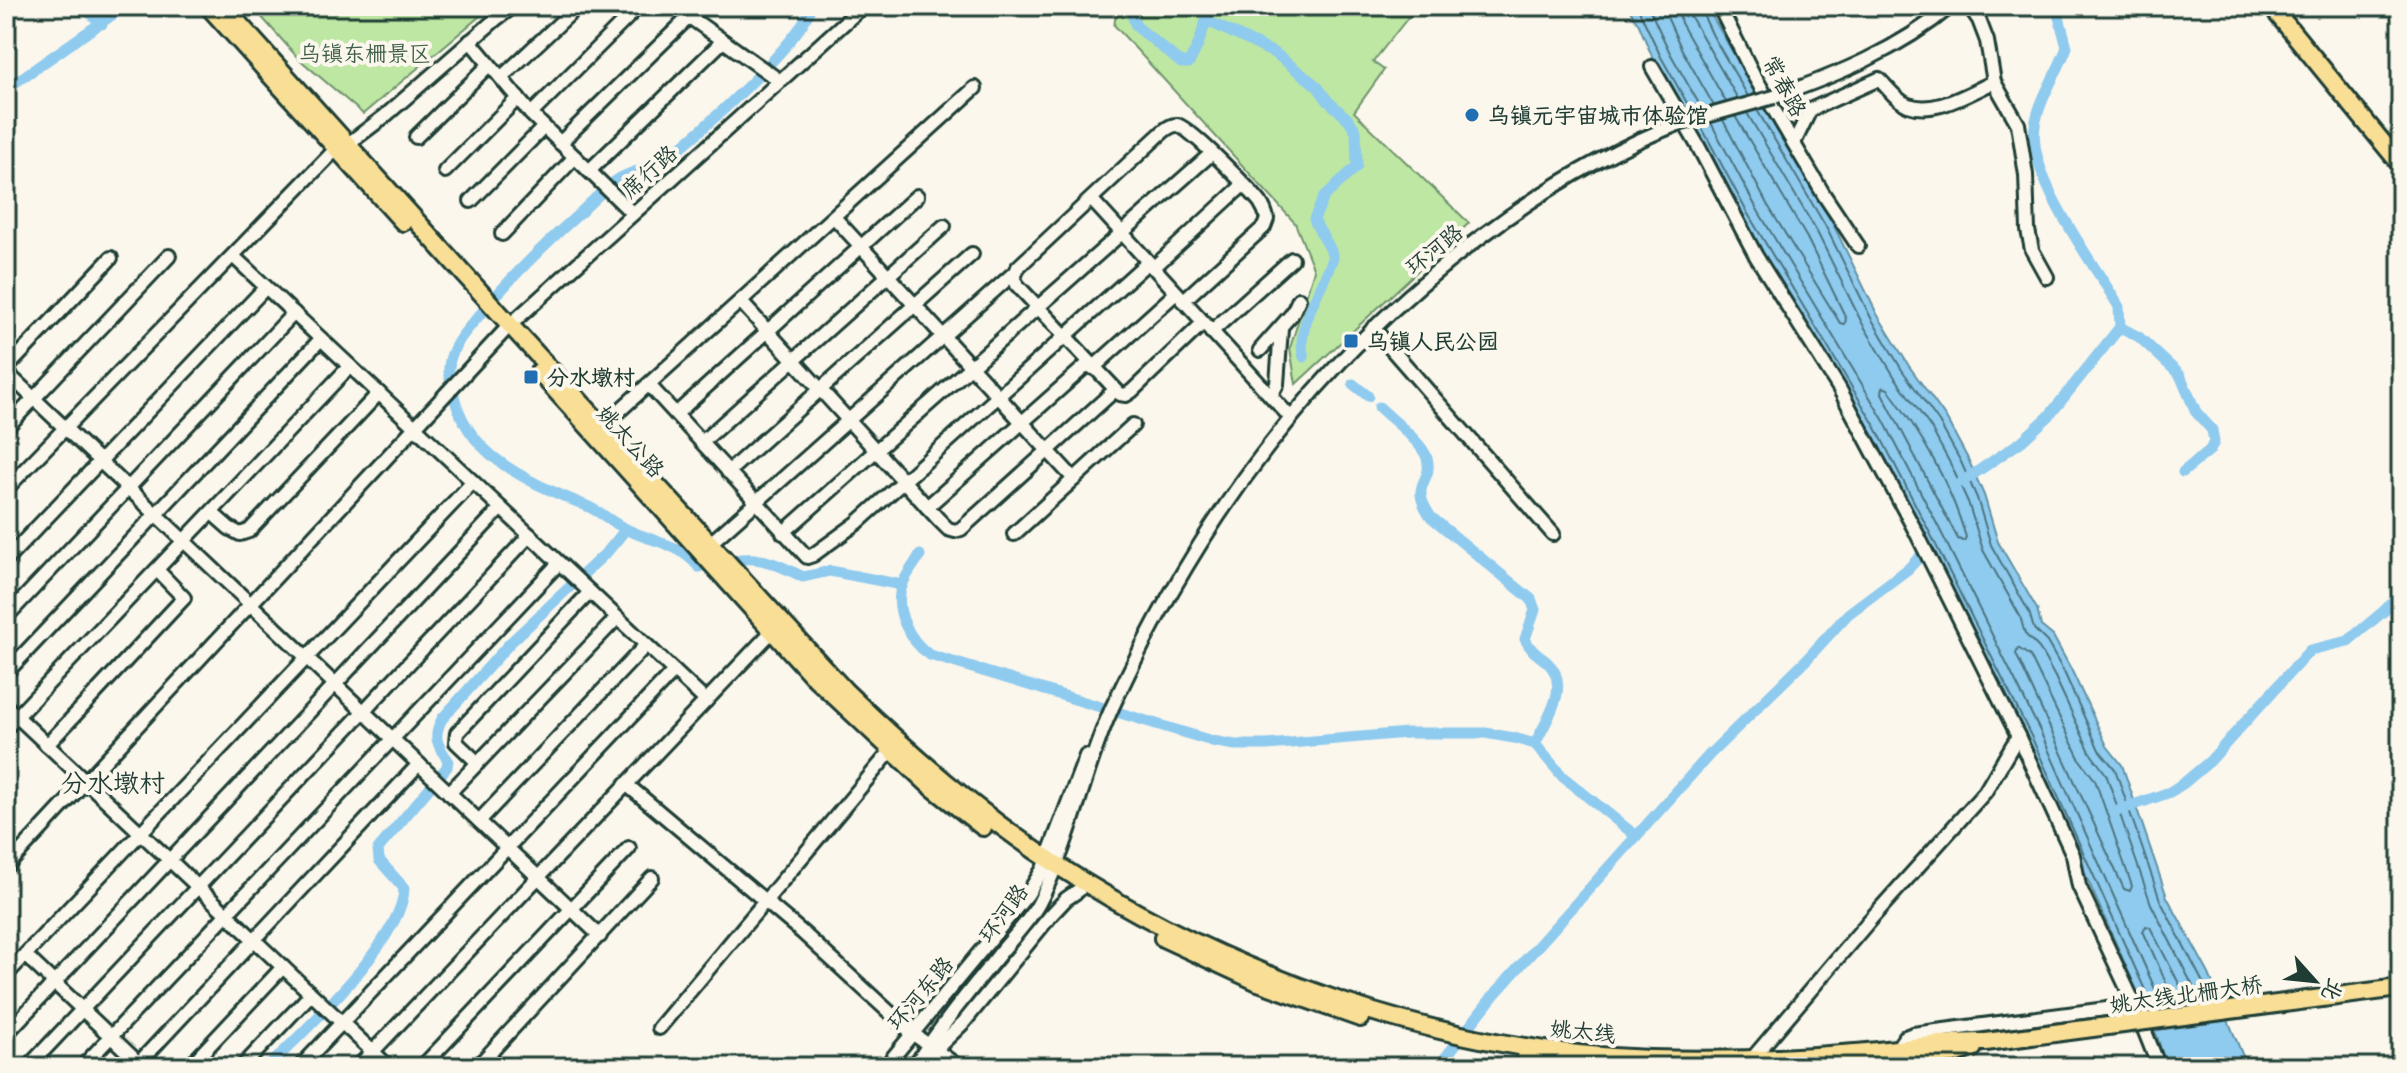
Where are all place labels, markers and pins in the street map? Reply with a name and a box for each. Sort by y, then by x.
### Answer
place label: 乌镇元宇宙城市体验馆 [1488,97,1708,130]
marker: 乌镇元宇宙城市体验馆 [1463,106,1481,124]
place label: 乌镇人民公园 [1367,323,1499,356]
marker: 乌镇人民公园 [1342,332,1360,350]
place label: 分水墩村 [547,359,635,392]
marker: 分水墩村 [522,368,540,386]

